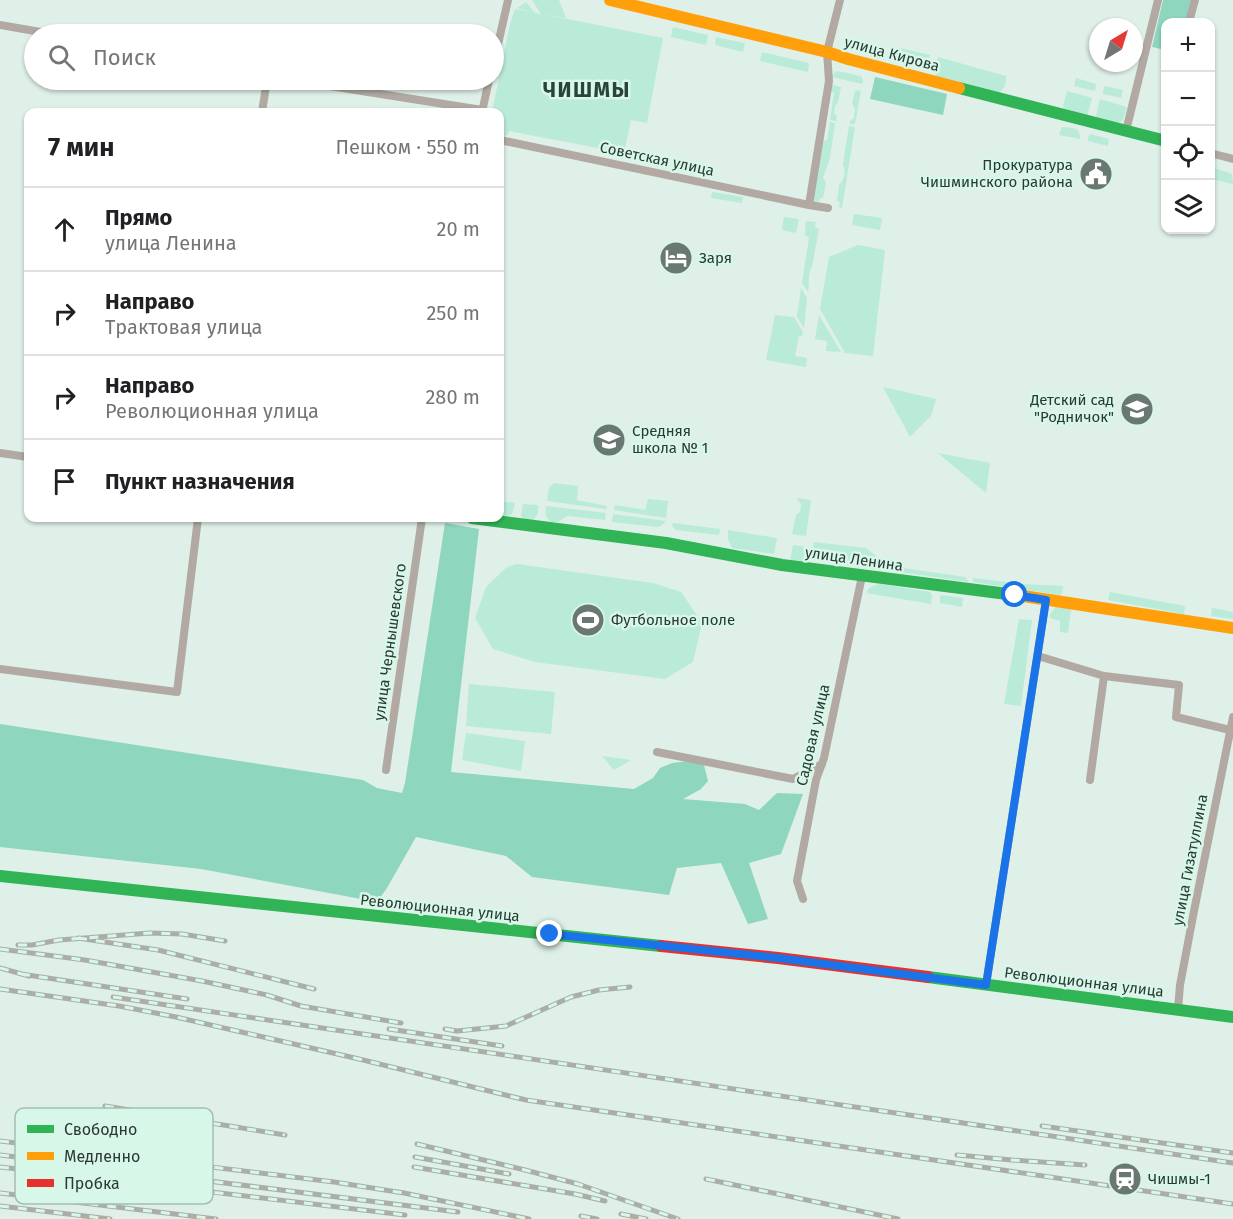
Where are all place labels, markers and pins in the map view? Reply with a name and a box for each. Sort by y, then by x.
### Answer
place label: Прокуратура Чишминского района [921,156,1073,191]
public building icon: Прокуратура Чишминского района [1078,156,1114,192]
hotel icon: Заря [658,240,694,276]
place label: Заря [699,249,732,267]
place label: Детский сад "Родничок" [1029,391,1114,426]
school or university icon: Детский сад "Родничок" [1119,391,1155,427]
school or university icon: Средняя школа № 1 [591,422,627,458]
place label: Средняя школа № 1 [632,422,708,457]
sports icon: Футбольное поле [570,602,606,638]
place label: Футбольное поле [611,611,735,629]
station icon: Чишмы-1 [1107,1161,1143,1197]
place label: Чишмы-1 [1148,1170,1211,1188]

